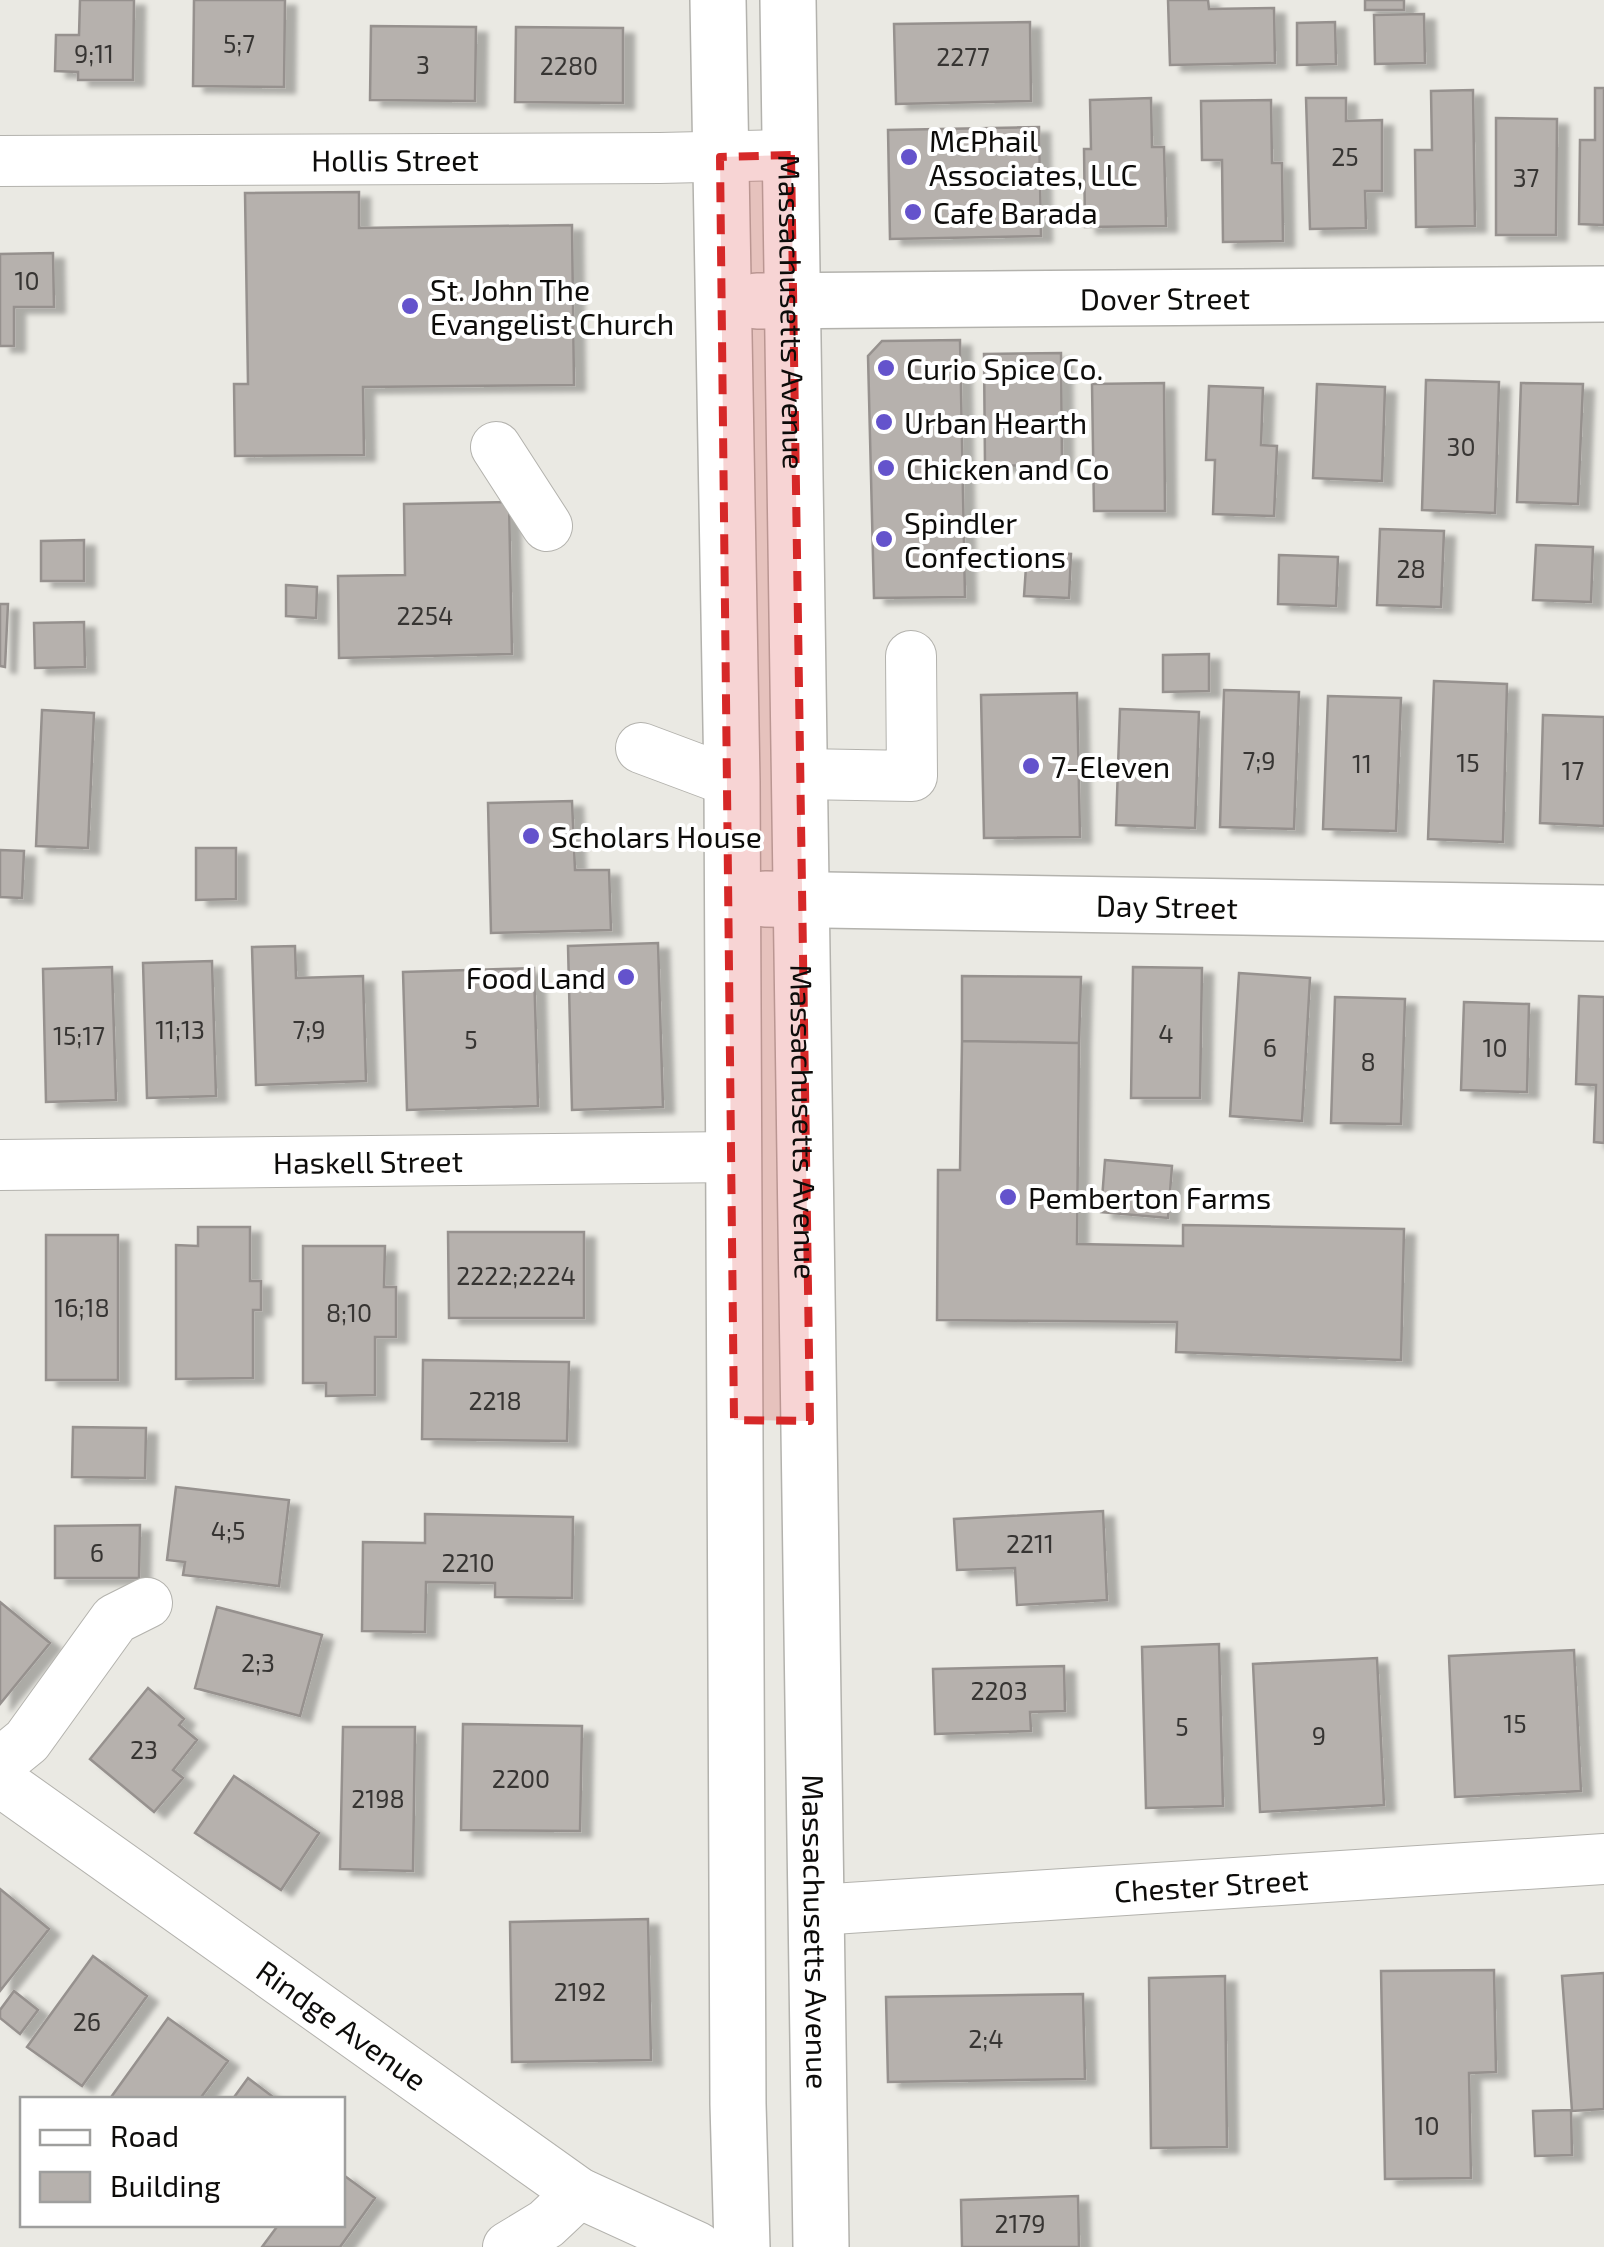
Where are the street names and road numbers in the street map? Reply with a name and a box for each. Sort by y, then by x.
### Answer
street label: Hollis Street [311,141,479,178]
street label: Massachusetts Avenue [772,154,813,470]
street label: Dover Street [1080,279,1250,316]
street label: Day Street [1096,887,1238,925]
street label: Massachusetts Avenue [784,964,825,1280]
street label: Haskell Street [273,1142,463,1180]
street label: Massachusetts Avenue [796,1774,837,2090]
street label: Chester Street [1113,1860,1310,1909]
street label: Rindge Avenue [250,1952,434,2097]

